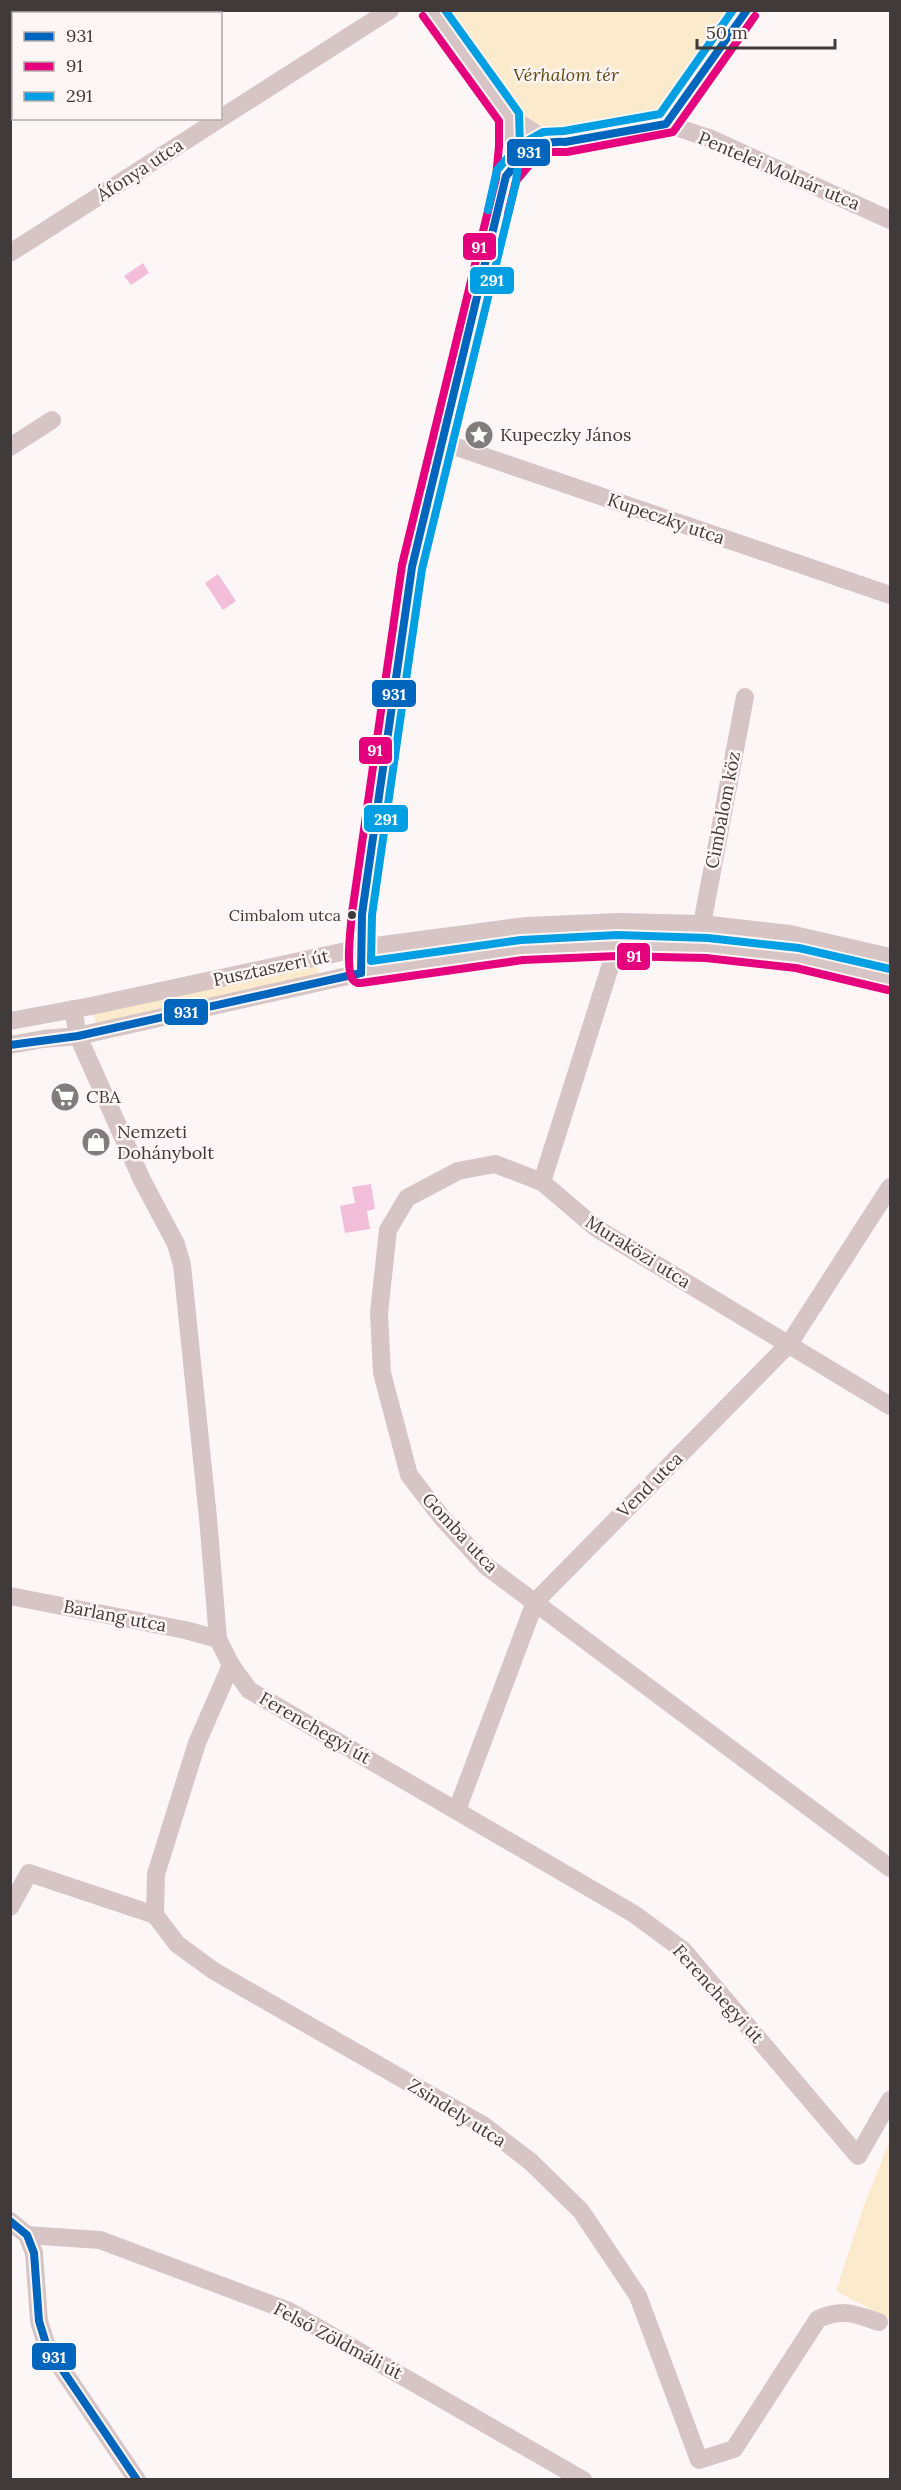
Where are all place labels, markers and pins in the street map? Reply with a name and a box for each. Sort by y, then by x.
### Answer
place icon: Kupeczky János [463,419,495,451]
place label: Kupeczky János [500,423,631,446]
place label: Cimbalom utca [229,905,341,925]
marker: Cimbalom utca [346,909,358,921]
supermarket icon: CBA [49,1081,81,1113]
place label: CBA [86,1085,121,1108]
place label: Nemzeti Dohánybolt [117,1120,214,1164]
shop icon: Nemzeti Dohánybolt [80,1126,112,1158]

